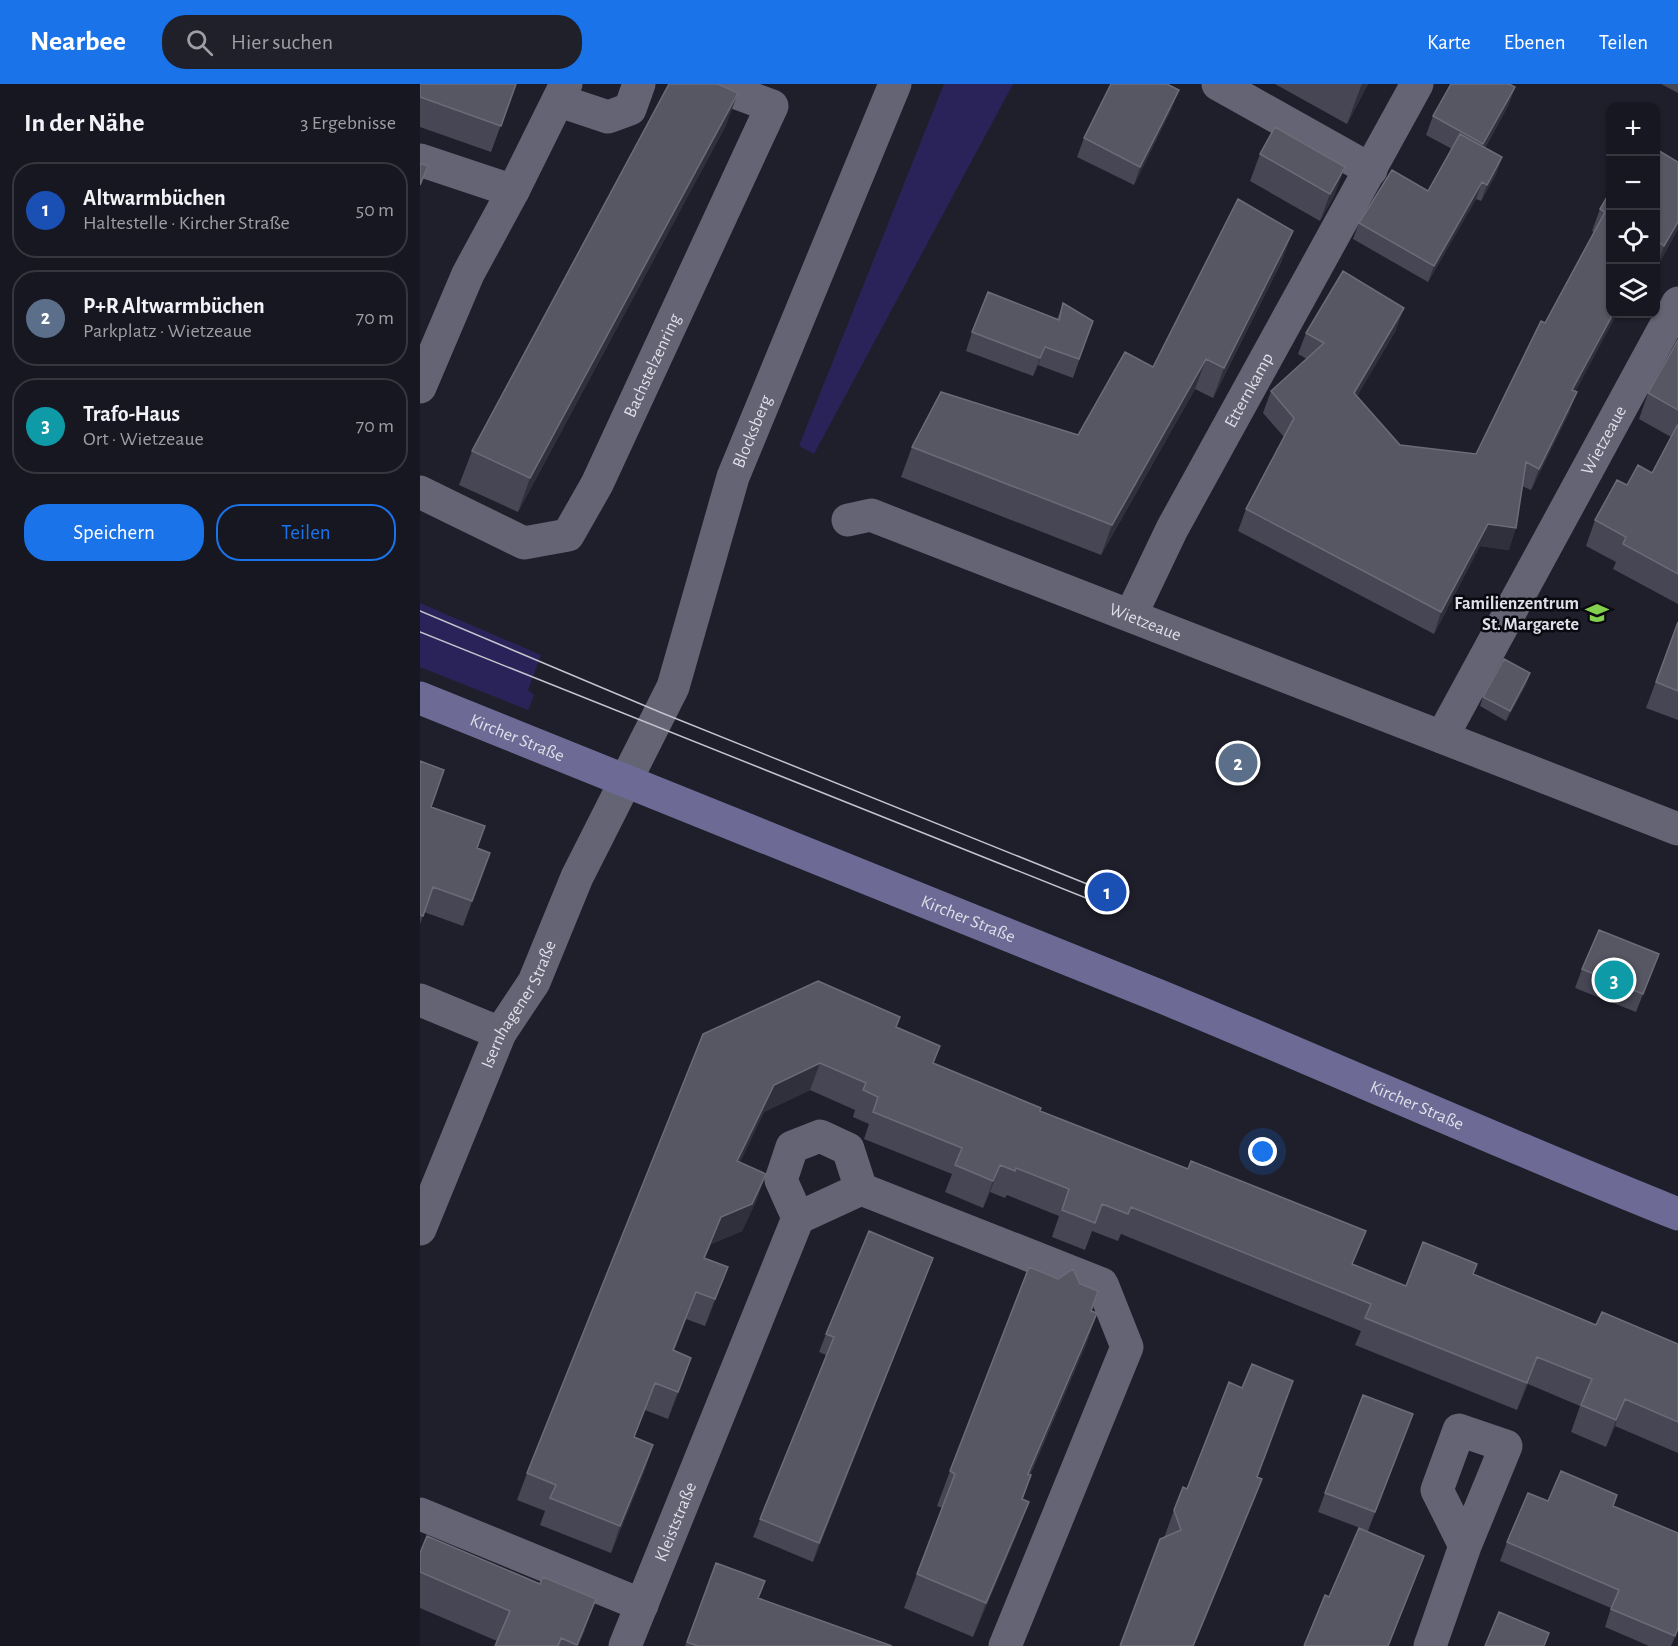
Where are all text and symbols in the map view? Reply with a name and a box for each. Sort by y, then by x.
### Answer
search box [162,15,582,69]
icon: search [183,26,216,59]
text: Nearbee [30,28,126,56]
text: Hier suchen [231,31,333,53]
text: Karte [1427,32,1471,53]
text: Ebenen [1504,32,1566,53]
text: Teilen [1599,32,1648,53]
map controls [1606,102,1660,318]
button: + [1606,102,1660,156]
text: In der Nähe [24,110,144,136]
text: 3 Ergebnisse [300,113,396,133]
button: − [1606,156,1660,210]
text: Altwarmbüchen [83,187,226,209]
text: 1 [42,200,49,220]
text: 50 m [356,200,394,220]
button: locate [1606,210,1660,264]
text: Haltestelle · Kircher Straße [83,213,290,233]
button: layers [1606,264,1660,318]
text: P+R Altwarmbüchen [83,295,265,317]
text: 2 [41,308,50,328]
text: 70 m [356,308,394,328]
street label: Bachstelzenring [621,311,685,420]
text: Parkplatz · Wietzeaue [83,321,252,341]
street label: Etternkamp [1222,350,1277,431]
street label: Blocksberg [730,393,776,471]
text: Trafo-Haus [83,403,180,425]
street label: Wietzeaue [1578,403,1630,478]
text: 3 [41,416,50,436]
text: 70 m [356,416,394,436]
text: Ort · Wietzeaue [83,429,204,449]
button: Speichern [24,504,204,561]
button: Teilen [216,504,396,561]
place label: Familienzentrum St. Margarete [1454,595,1579,634]
school or university icon: Familienzentrum St. Margarete [1584,600,1610,626]
street label: Wietzeaue [1106,601,1184,645]
street label: Kircher Straße [467,711,567,766]
pin: 2 [1218,740,1258,786]
pin: 1 [1088,870,1126,914]
street label: Kircher Straße [918,892,1018,946]
street label: Isernhagener Straße [479,938,560,1071]
pin: 3 [1594,958,1634,1002]
street label: Kircher Straße [1367,1078,1466,1134]
your location [1248,1137,1277,1166]
street label: Kleiststraße [652,1480,700,1564]

